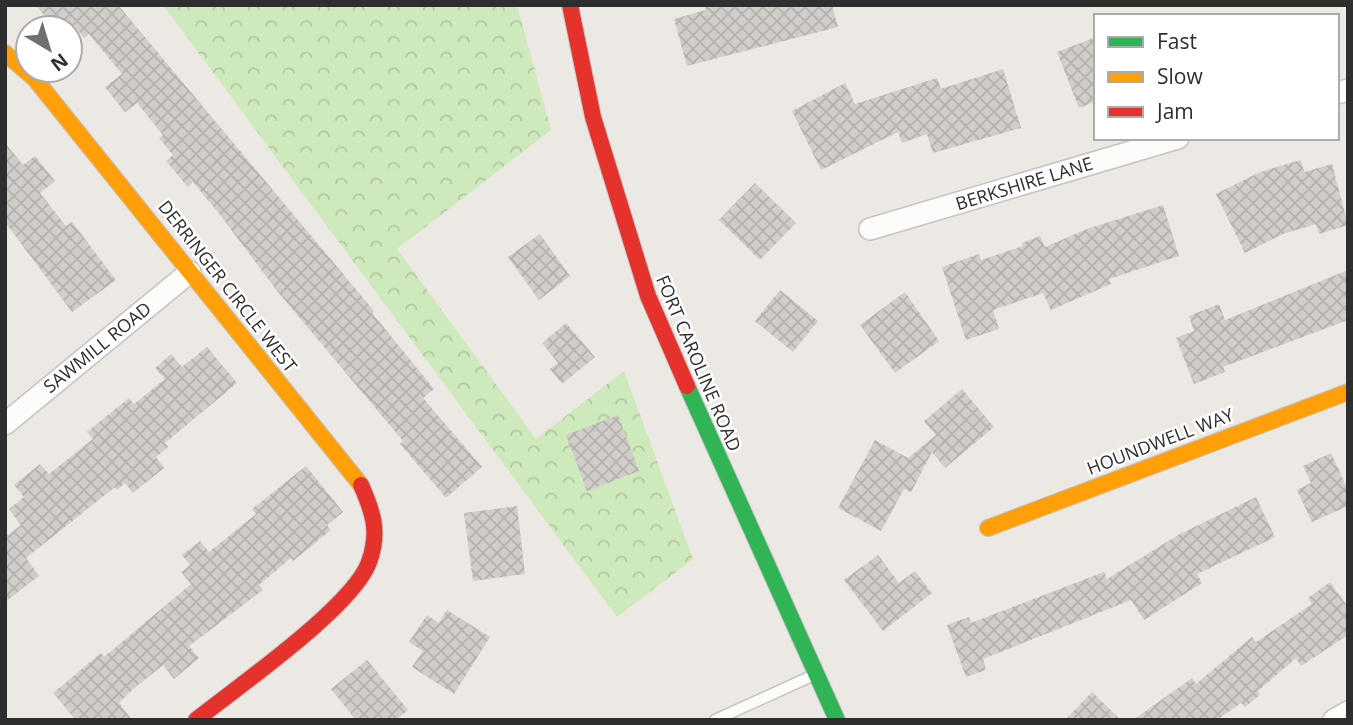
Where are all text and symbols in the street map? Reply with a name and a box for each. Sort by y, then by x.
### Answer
north arrow [14,14,84,84]
legend [1094,14,1339,140]
text: Fast [1157,27,1197,55]
text: N [45,47,74,77]
text: Slow [1157,62,1203,90]
text: Jam [1155,97,1194,125]
street label: BERKSHIRE LANE [953,151,1095,215]
street label: DERRINGER CIRCLE WEST [153,195,303,377]
street label: FORT CAROLINE ROAD [651,271,747,455]
street label: SAWMILL ROAD [38,296,156,398]
street label: HOUNDWELL WAY [1083,402,1238,480]

